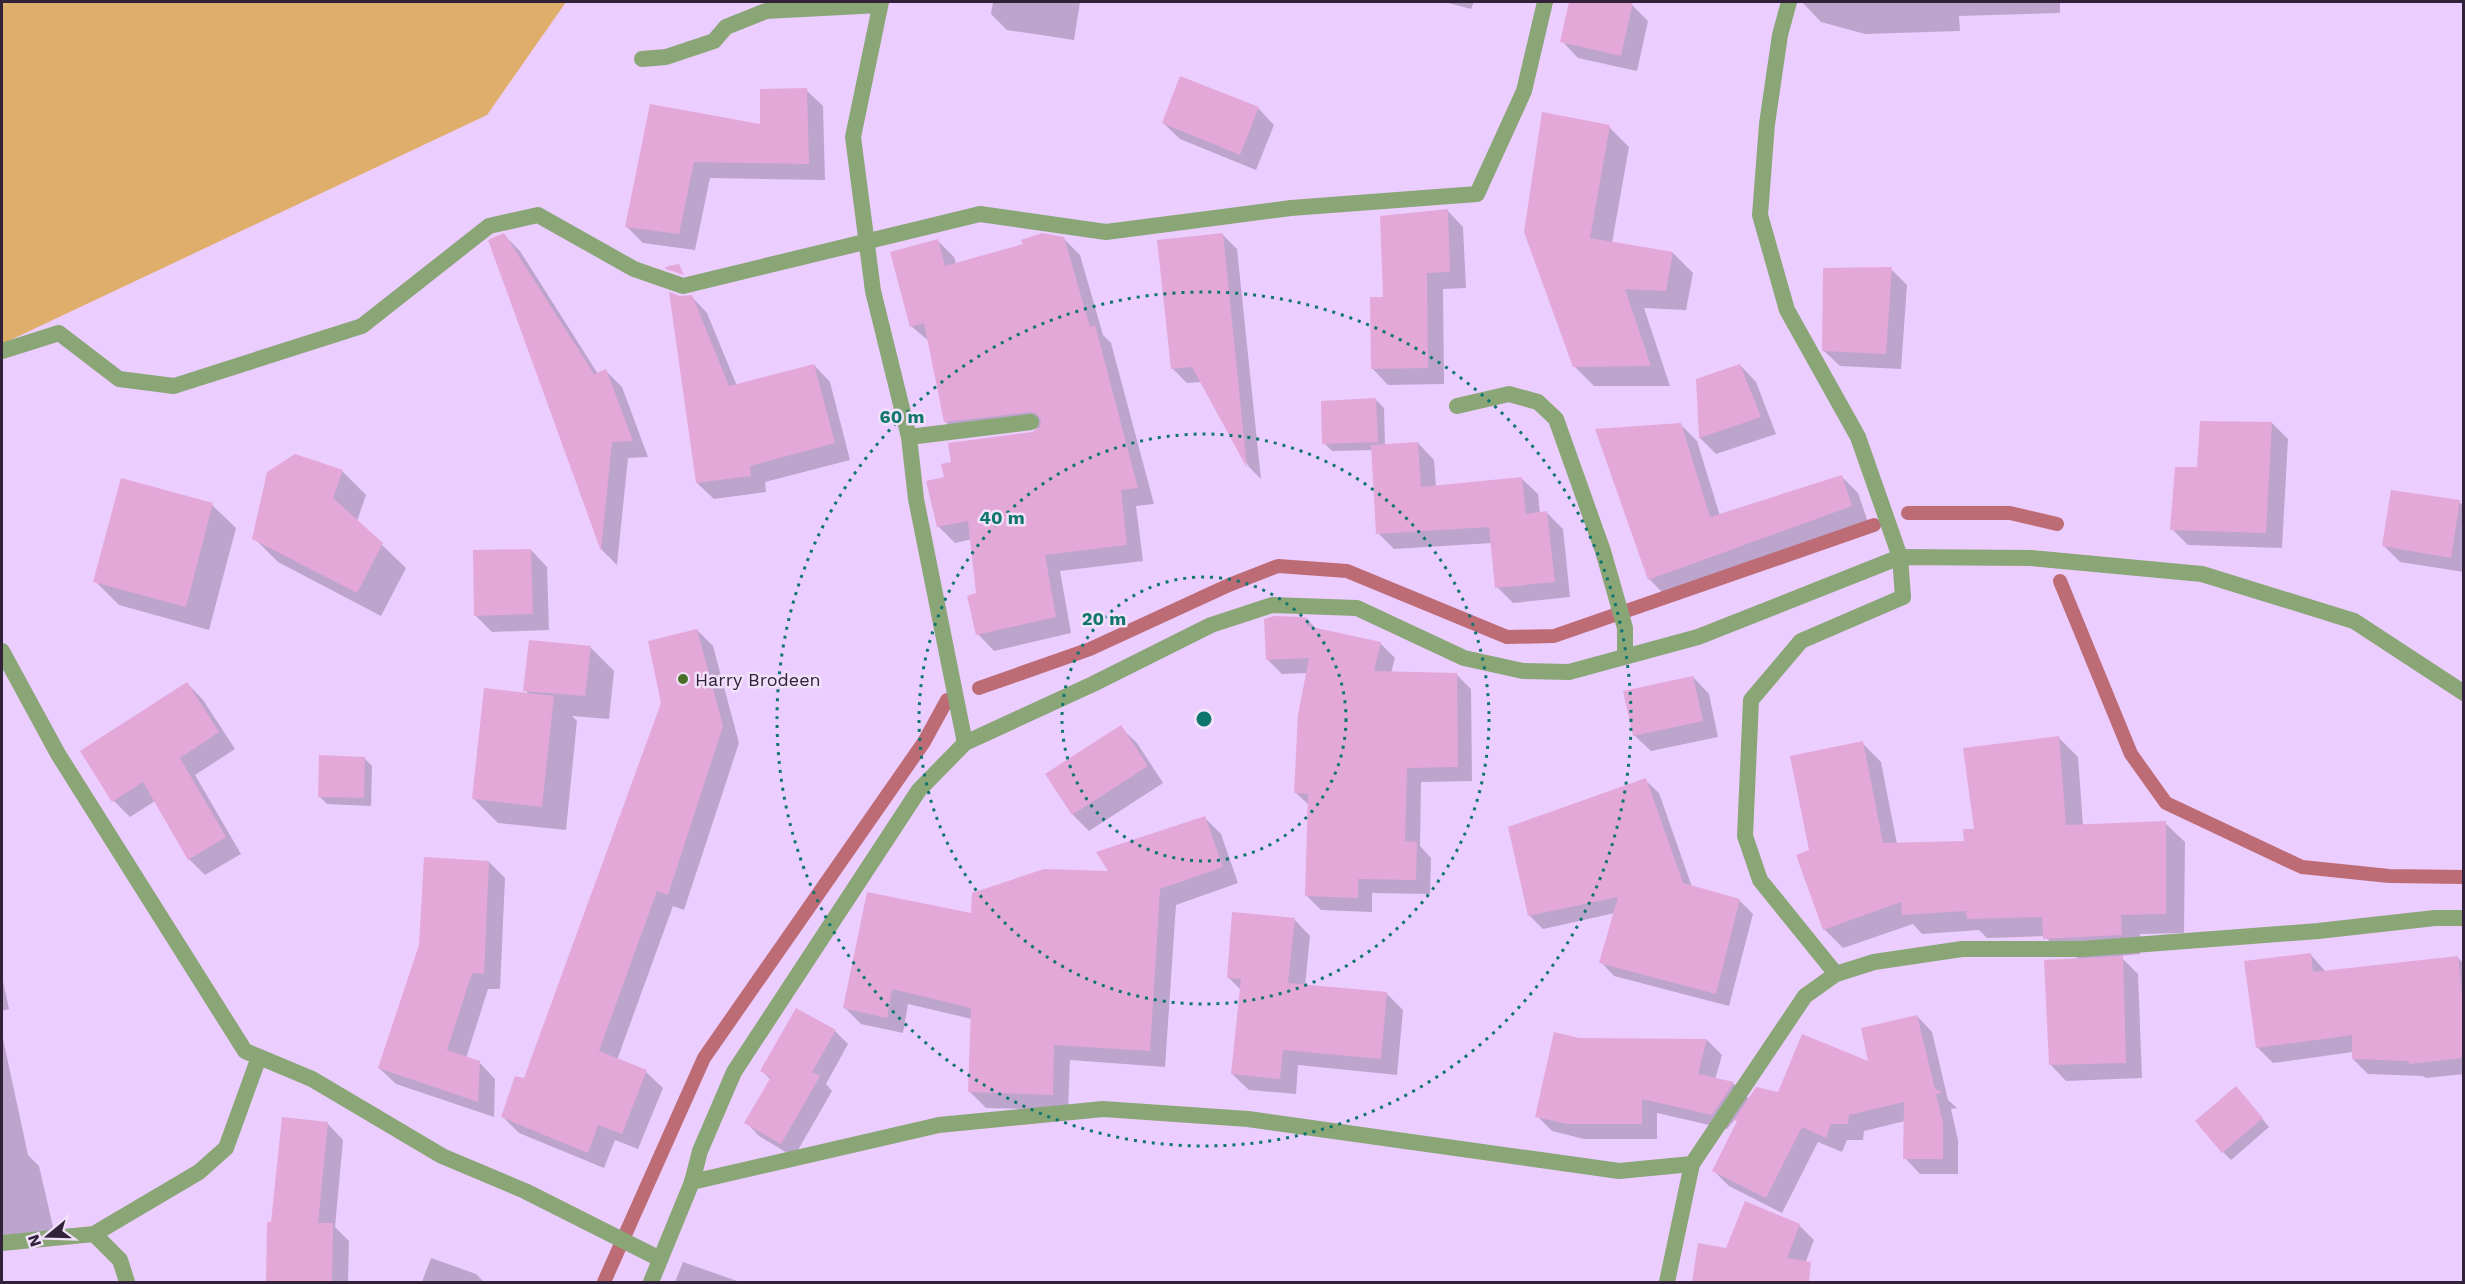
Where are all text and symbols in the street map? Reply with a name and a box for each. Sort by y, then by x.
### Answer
text: 60 m [880,406,924,427]
text: 40 m [979,507,1025,528]
text: 20 m [1082,608,1126,629]
place label: Harry Brodeen [695,669,821,690]
marker: Harry Brodeen [676,672,690,686]
centre of rings [1194,709,1214,729]
north arrow [18,1206,78,1266]
text: N [23,1232,45,1249]

